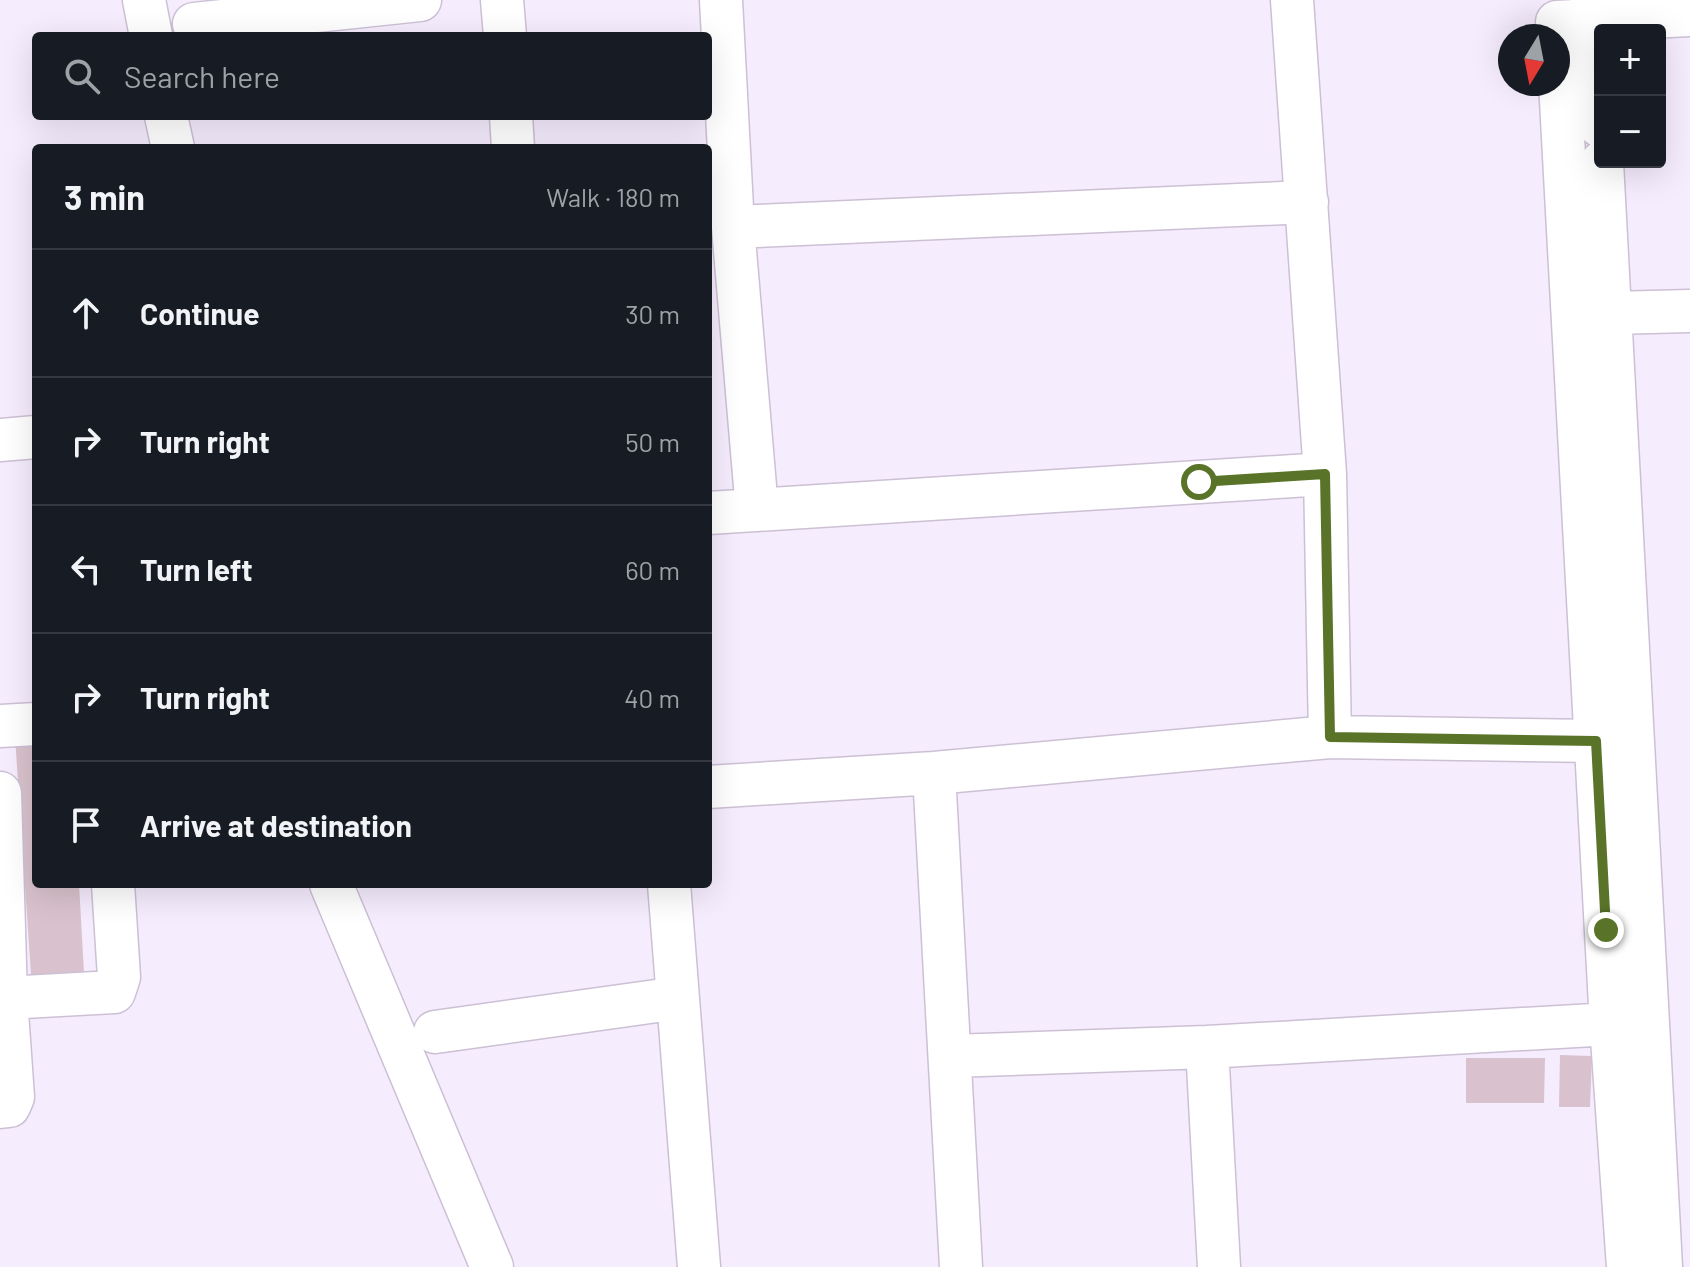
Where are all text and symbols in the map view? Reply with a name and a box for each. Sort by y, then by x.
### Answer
north arrow [1498,24,1570,96]
map controls [1594,24,1666,168]
button: + [1594,24,1666,96]
search box [32,32,712,120]
icon: search [60,54,104,98]
text: Search here [124,58,280,94]
button: − [1594,96,1666,168]
text: 3 min [64,176,145,217]
text: Walk · 180 m [546,181,680,212]
icon: ahead [64,291,108,335]
text: Continue [140,295,260,331]
text: 30 m [625,298,680,329]
icon: right [64,419,108,463]
text: Turn right [140,423,270,459]
text: 50 m [625,426,680,457]
route start [1181,464,1217,500]
icon: left [64,547,108,591]
text: Turn left [140,551,253,587]
text: 60 m [625,554,680,585]
icon: right [64,675,108,719]
text: Turn right [140,679,270,715]
text: 40 m [624,682,680,713]
icon: arrive [64,803,108,847]
text: Arrive at destination [140,807,412,843]
route end [1588,912,1624,948]

